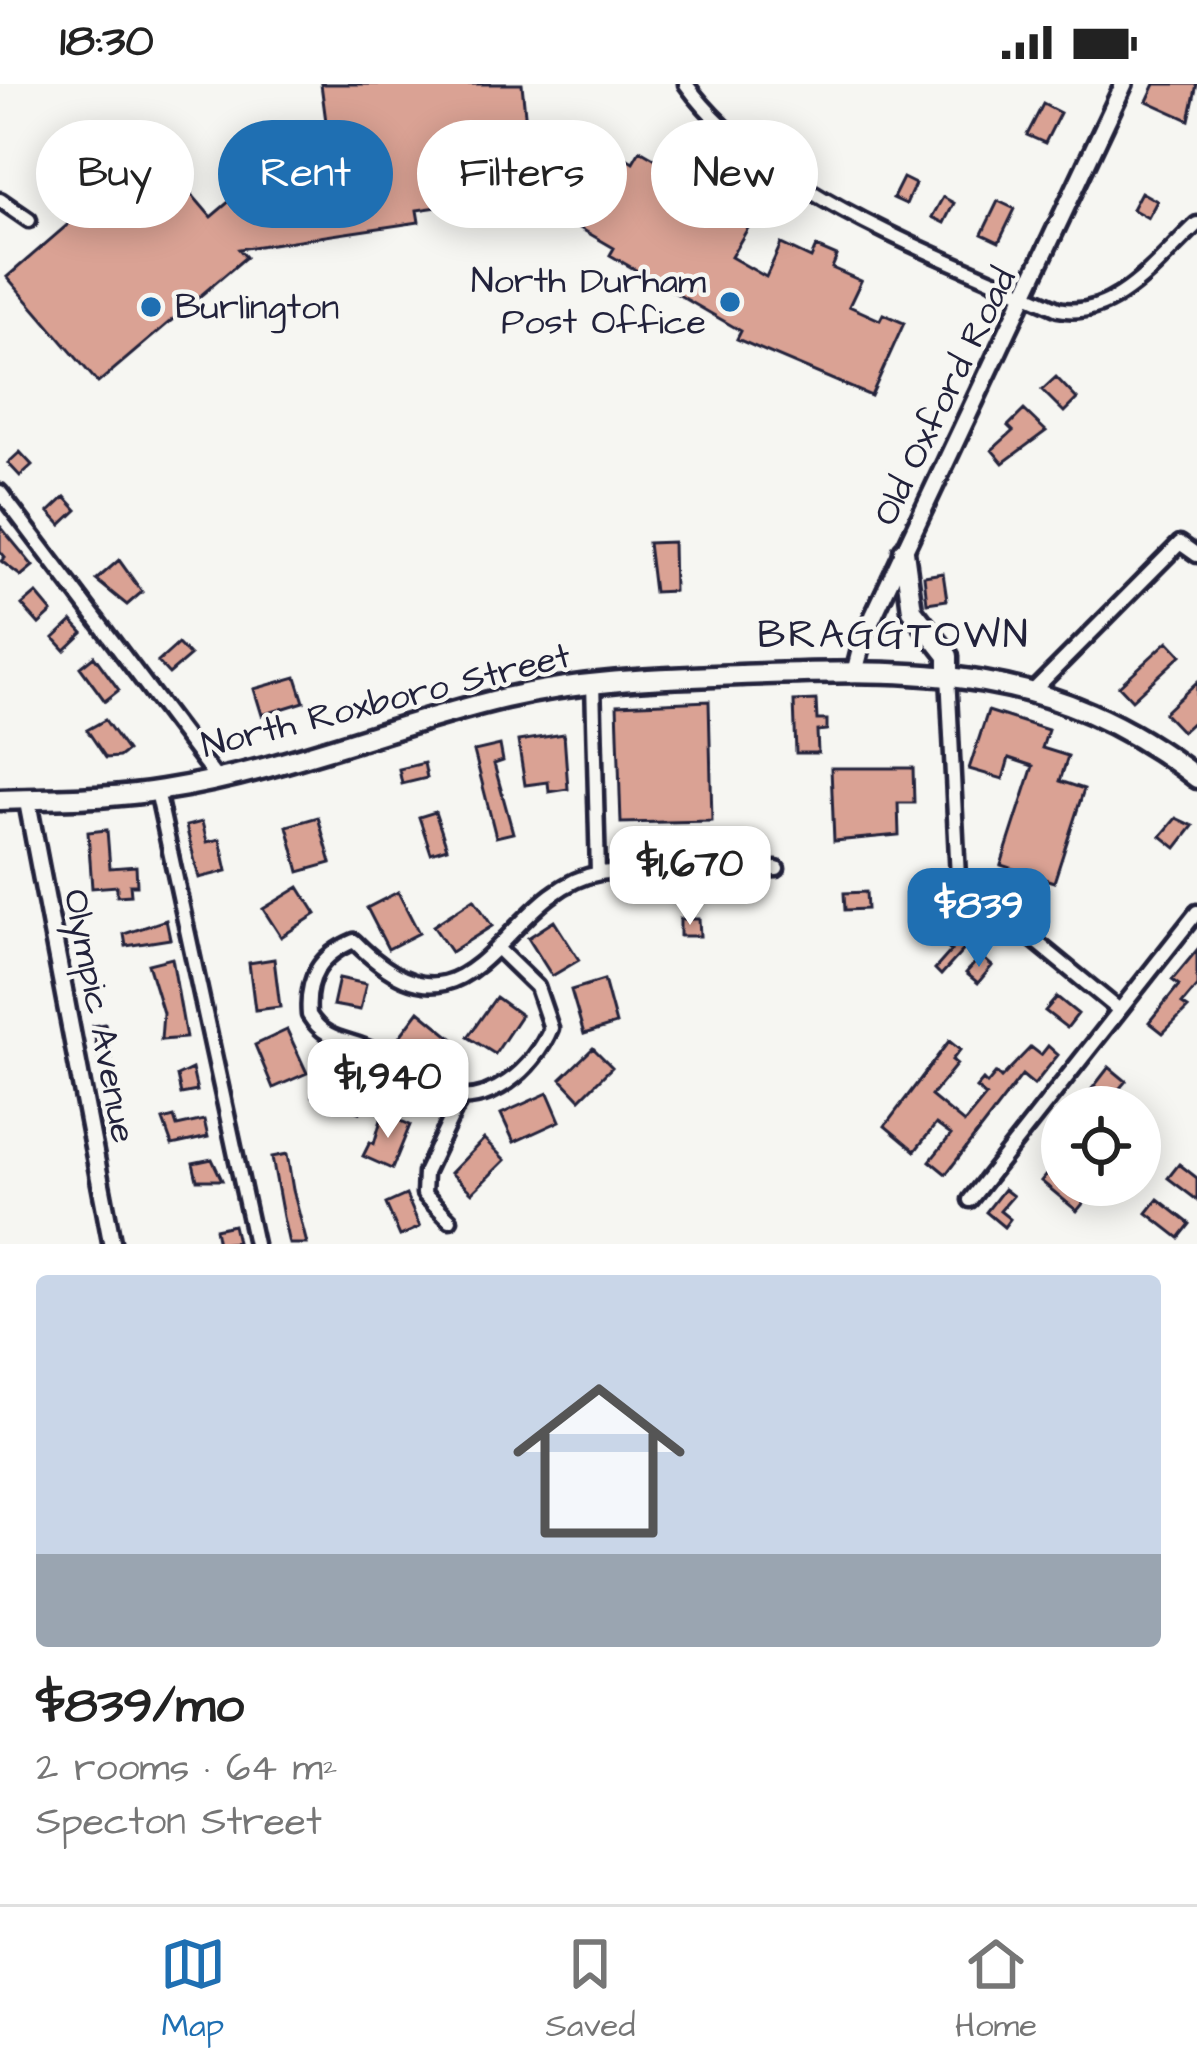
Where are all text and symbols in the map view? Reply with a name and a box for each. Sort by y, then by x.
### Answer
text: 18:30 [60,11,154,73]
chip: Buy [36,120,194,228]
chip: Rent [218,120,393,228]
chip: Filters [417,120,627,228]
chip: New [651,120,818,228]
place label: North Durham Post Office [471,256,706,348]
street label: Old Oxford Road [861,260,1029,534]
place label: Burlington [175,282,339,334]
marker: North Durham Post Office [717,289,743,315]
marker: Burlington [138,294,164,320]
district label: BRAGGTOWN [757,609,1031,663]
street label: North Roxboro Street [196,630,576,772]
pin: $1,670 [592,826,788,928]
text: $1,670 [637,838,743,892]
pin: $839 [908,868,1050,970]
text: $839 [934,880,1024,934]
street label: Olympic Avenue [49,885,149,1147]
pin: $1,940 [290,1039,486,1141]
text: $1,940 [335,1051,441,1105]
map controls [1041,1086,1161,1206]
button: locate [1041,1086,1161,1206]
icon: home [491,1353,707,1569]
text: $839/mo [36,1671,244,1742]
text: 2 rooms · 64 m² [36,1742,338,1796]
text: Specton Street [36,1796,322,1850]
tab: Map [160,1931,226,2049]
tab: Saved [546,1931,635,2049]
tab: Home [955,1931,1037,2049]

